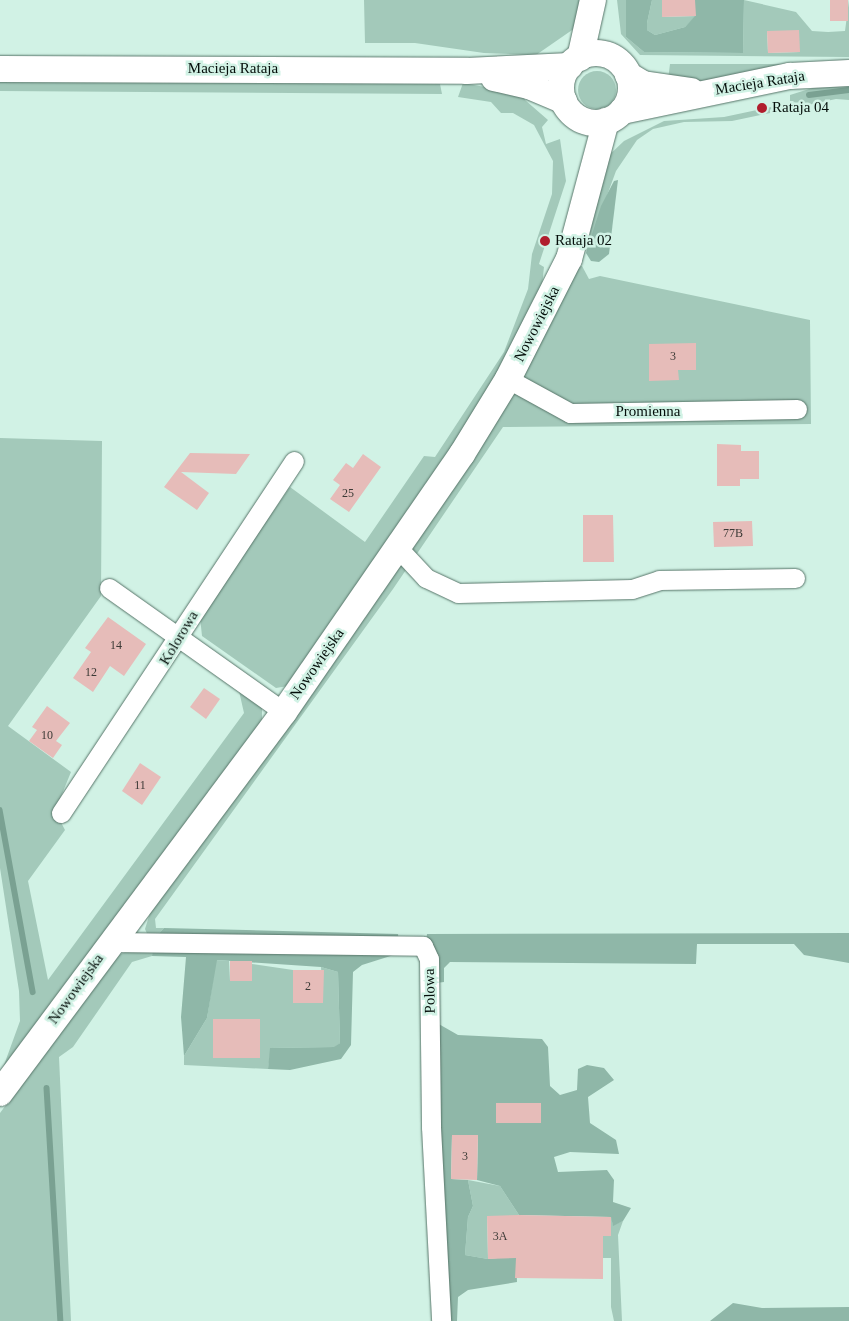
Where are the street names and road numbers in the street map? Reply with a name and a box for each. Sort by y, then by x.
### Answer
street label: Macieja Rataja [188,60,278,78]
street label: Macieja Rataja [714,67,806,99]
street label: Nowowiejska [510,283,564,365]
street label: Promienna [616,403,680,421]
street label: Kolorowa [156,608,202,668]
street label: Nowowiejska [286,625,348,703]
street label: Nowowiejska [44,950,108,1028]
street label: Polowa [421,968,439,1014]

